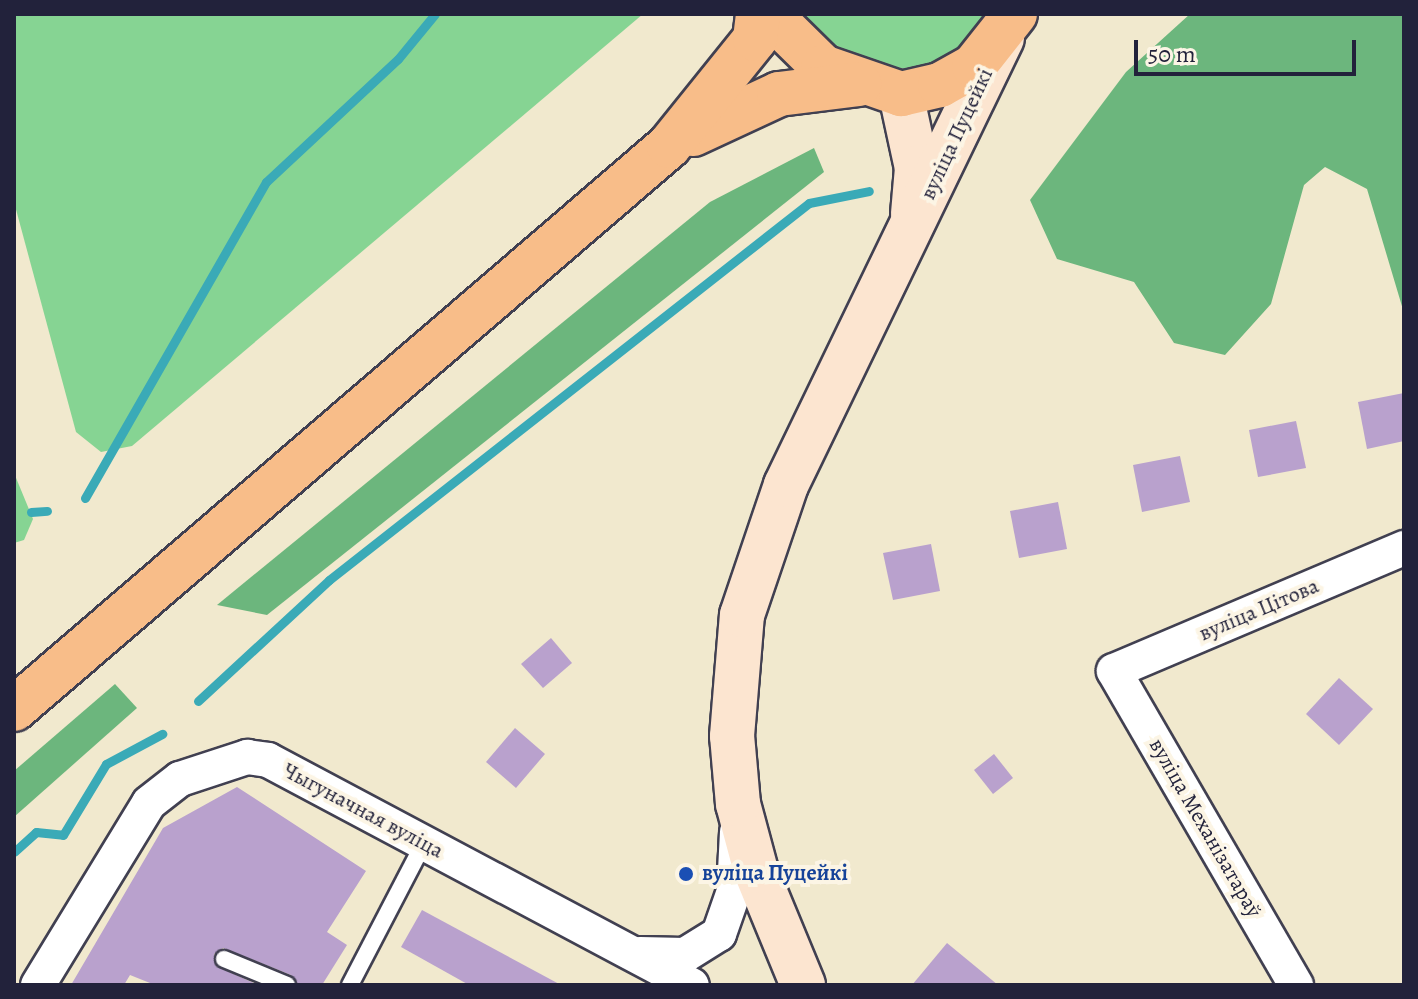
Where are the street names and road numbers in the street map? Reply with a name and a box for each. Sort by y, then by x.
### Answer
street label: вуліца Пуцейкі [915,64,999,204]
street label: вуліца Цітова [1195,573,1323,647]
street label: вуліца Механізатараў [1143,734,1267,922]
street label: Чыгуначная вуліца [278,758,448,864]

